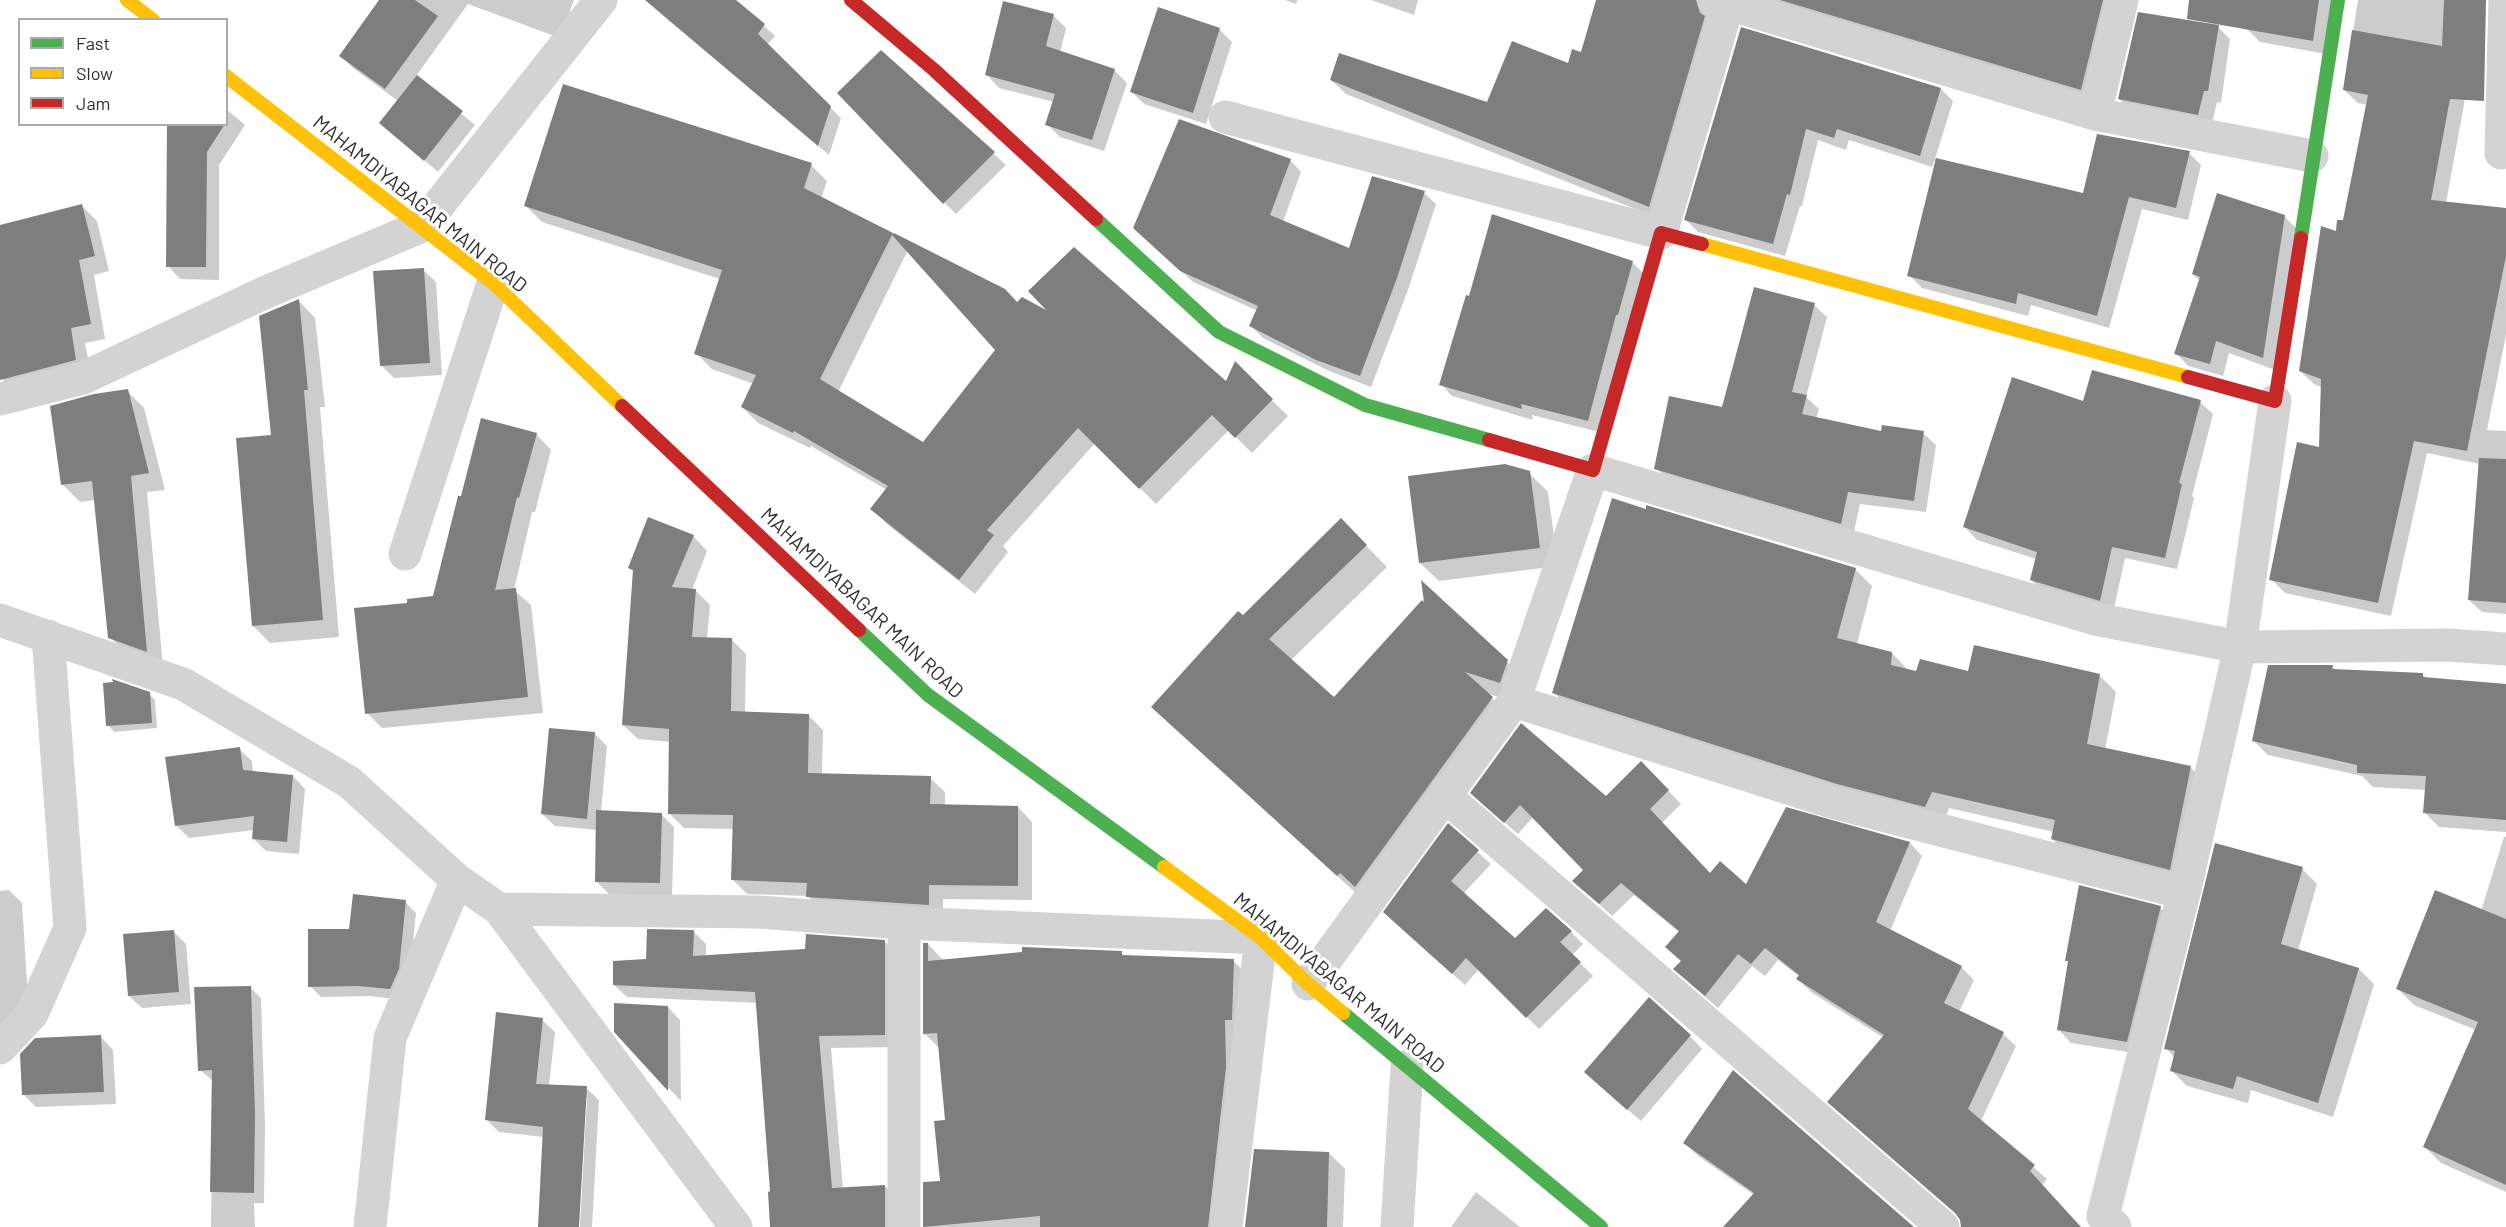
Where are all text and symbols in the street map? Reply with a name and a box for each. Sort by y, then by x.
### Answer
legend [18,18,228,126]
text: Fast [76,32,110,54]
text: Slow [76,62,113,84]
text: Jam [76,92,110,114]
street label: MAHAMDIYABAGAR MAIN ROAD [308,110,532,298]
street label: MAHAMDIYABAGAR MAIN ROAD [756,503,968,703]
street label: MAHAMDIYABAGAR MAIN ROAD [1228,888,1450,1078]

